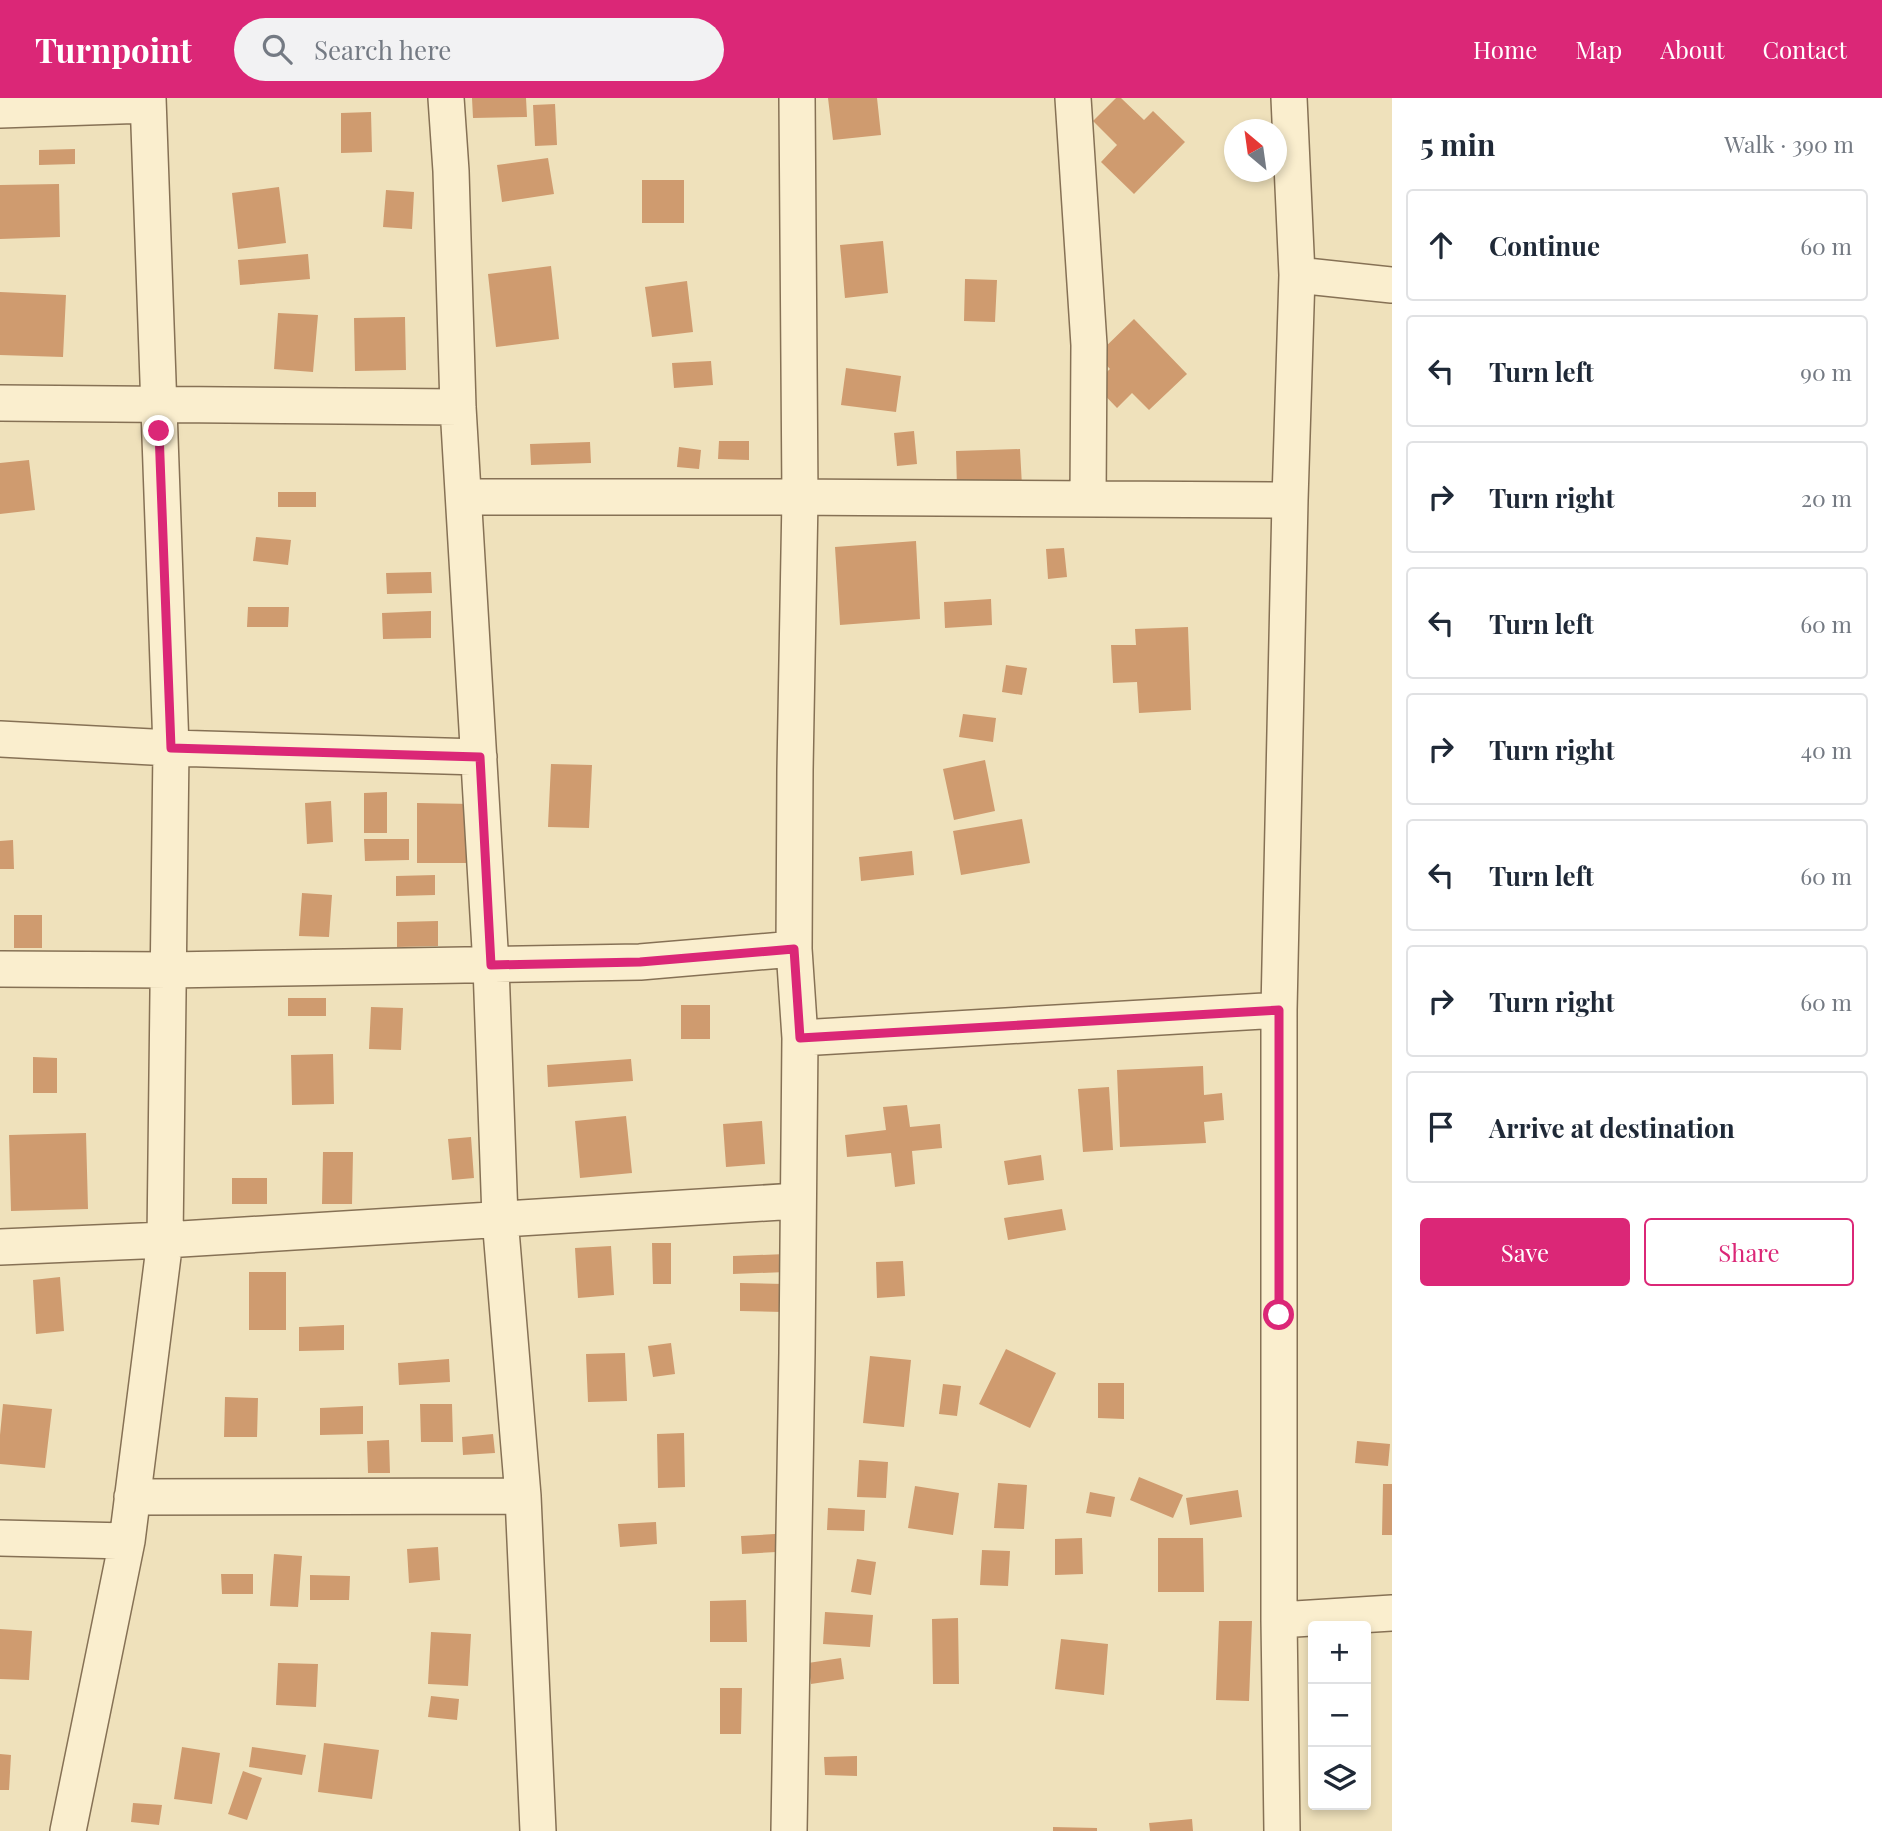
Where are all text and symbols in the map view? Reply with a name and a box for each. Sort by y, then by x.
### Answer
search box [234,18,724,81]
text: Turnpoint [35,27,192,71]
icon: search [258,30,296,68]
text: Search here [314,32,451,67]
text: Home [1473,33,1537,65]
text: Map [1575,33,1622,65]
text: About [1660,33,1724,65]
text: Contact [1762,33,1847,65]
north arrow [1224,119,1287,182]
text: 5 min [1420,124,1495,164]
text: Walk · 390 m [1724,128,1854,159]
icon: ahead [1422,226,1460,264]
text: Continue [1489,228,1600,263]
text: 60 m [1800,230,1852,261]
icon: left [1422,352,1460,390]
text: Turn left [1489,354,1594,389]
text: 90 m [1800,356,1852,387]
route end [143,415,174,446]
icon: right [1422,478,1460,516]
text: Turn right [1489,480,1615,515]
text: 20 m [1801,482,1852,513]
icon: left [1422,604,1460,642]
text: Turn left [1489,606,1594,641]
text: 60 m [1800,608,1852,639]
icon: right [1422,730,1460,768]
text: Turn right [1489,732,1615,767]
text: 40 m [1801,734,1852,765]
icon: left [1422,856,1460,894]
text: Turn left [1489,858,1594,893]
text: 60 m [1800,860,1852,891]
icon: right [1422,982,1460,1020]
text: Turn right [1489,984,1615,1019]
text: 60 m [1800,986,1852,1017]
icon: arrive [1422,1108,1460,1146]
text: Arrive at destination [1489,1110,1735,1145]
button: Save [1420,1218,1630,1286]
button: Share [1644,1218,1854,1286]
route start [1263,1299,1294,1330]
map controls [1308,1621,1371,1810]
button: + [1308,1621,1371,1684]
button: − [1308,1684,1371,1747]
button: layers [1308,1747,1371,1810]

